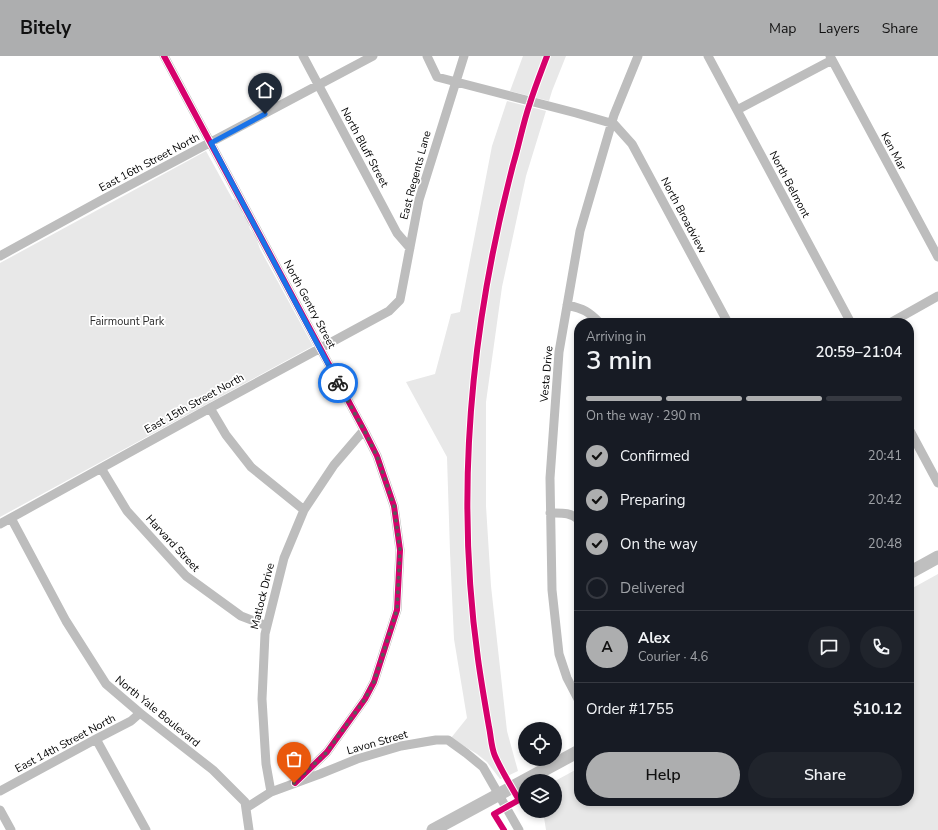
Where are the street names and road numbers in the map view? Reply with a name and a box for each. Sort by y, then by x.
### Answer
street label: North Bluff Street [337,105,392,190]
street label: East Regents Lane [396,129,435,221]
street label: East 16th Street North [96,130,202,195]
street label: Ken Mar [877,130,910,173]
street label: North Belmont [766,148,814,220]
street label: North Broadview [657,174,710,256]
street label: North Gentry Street [280,257,339,351]
street label: Vesta Drive [536,345,556,404]
street label: East 15th Street North [142,370,247,437]
street label: Harvard Street [142,512,203,575]
street label: Matlock Drive [247,561,278,631]
street label: North Yale Boulevard [112,672,203,750]
street label: East 14th Street North [12,711,118,776]
street label: Lavon Street [345,727,409,758]

